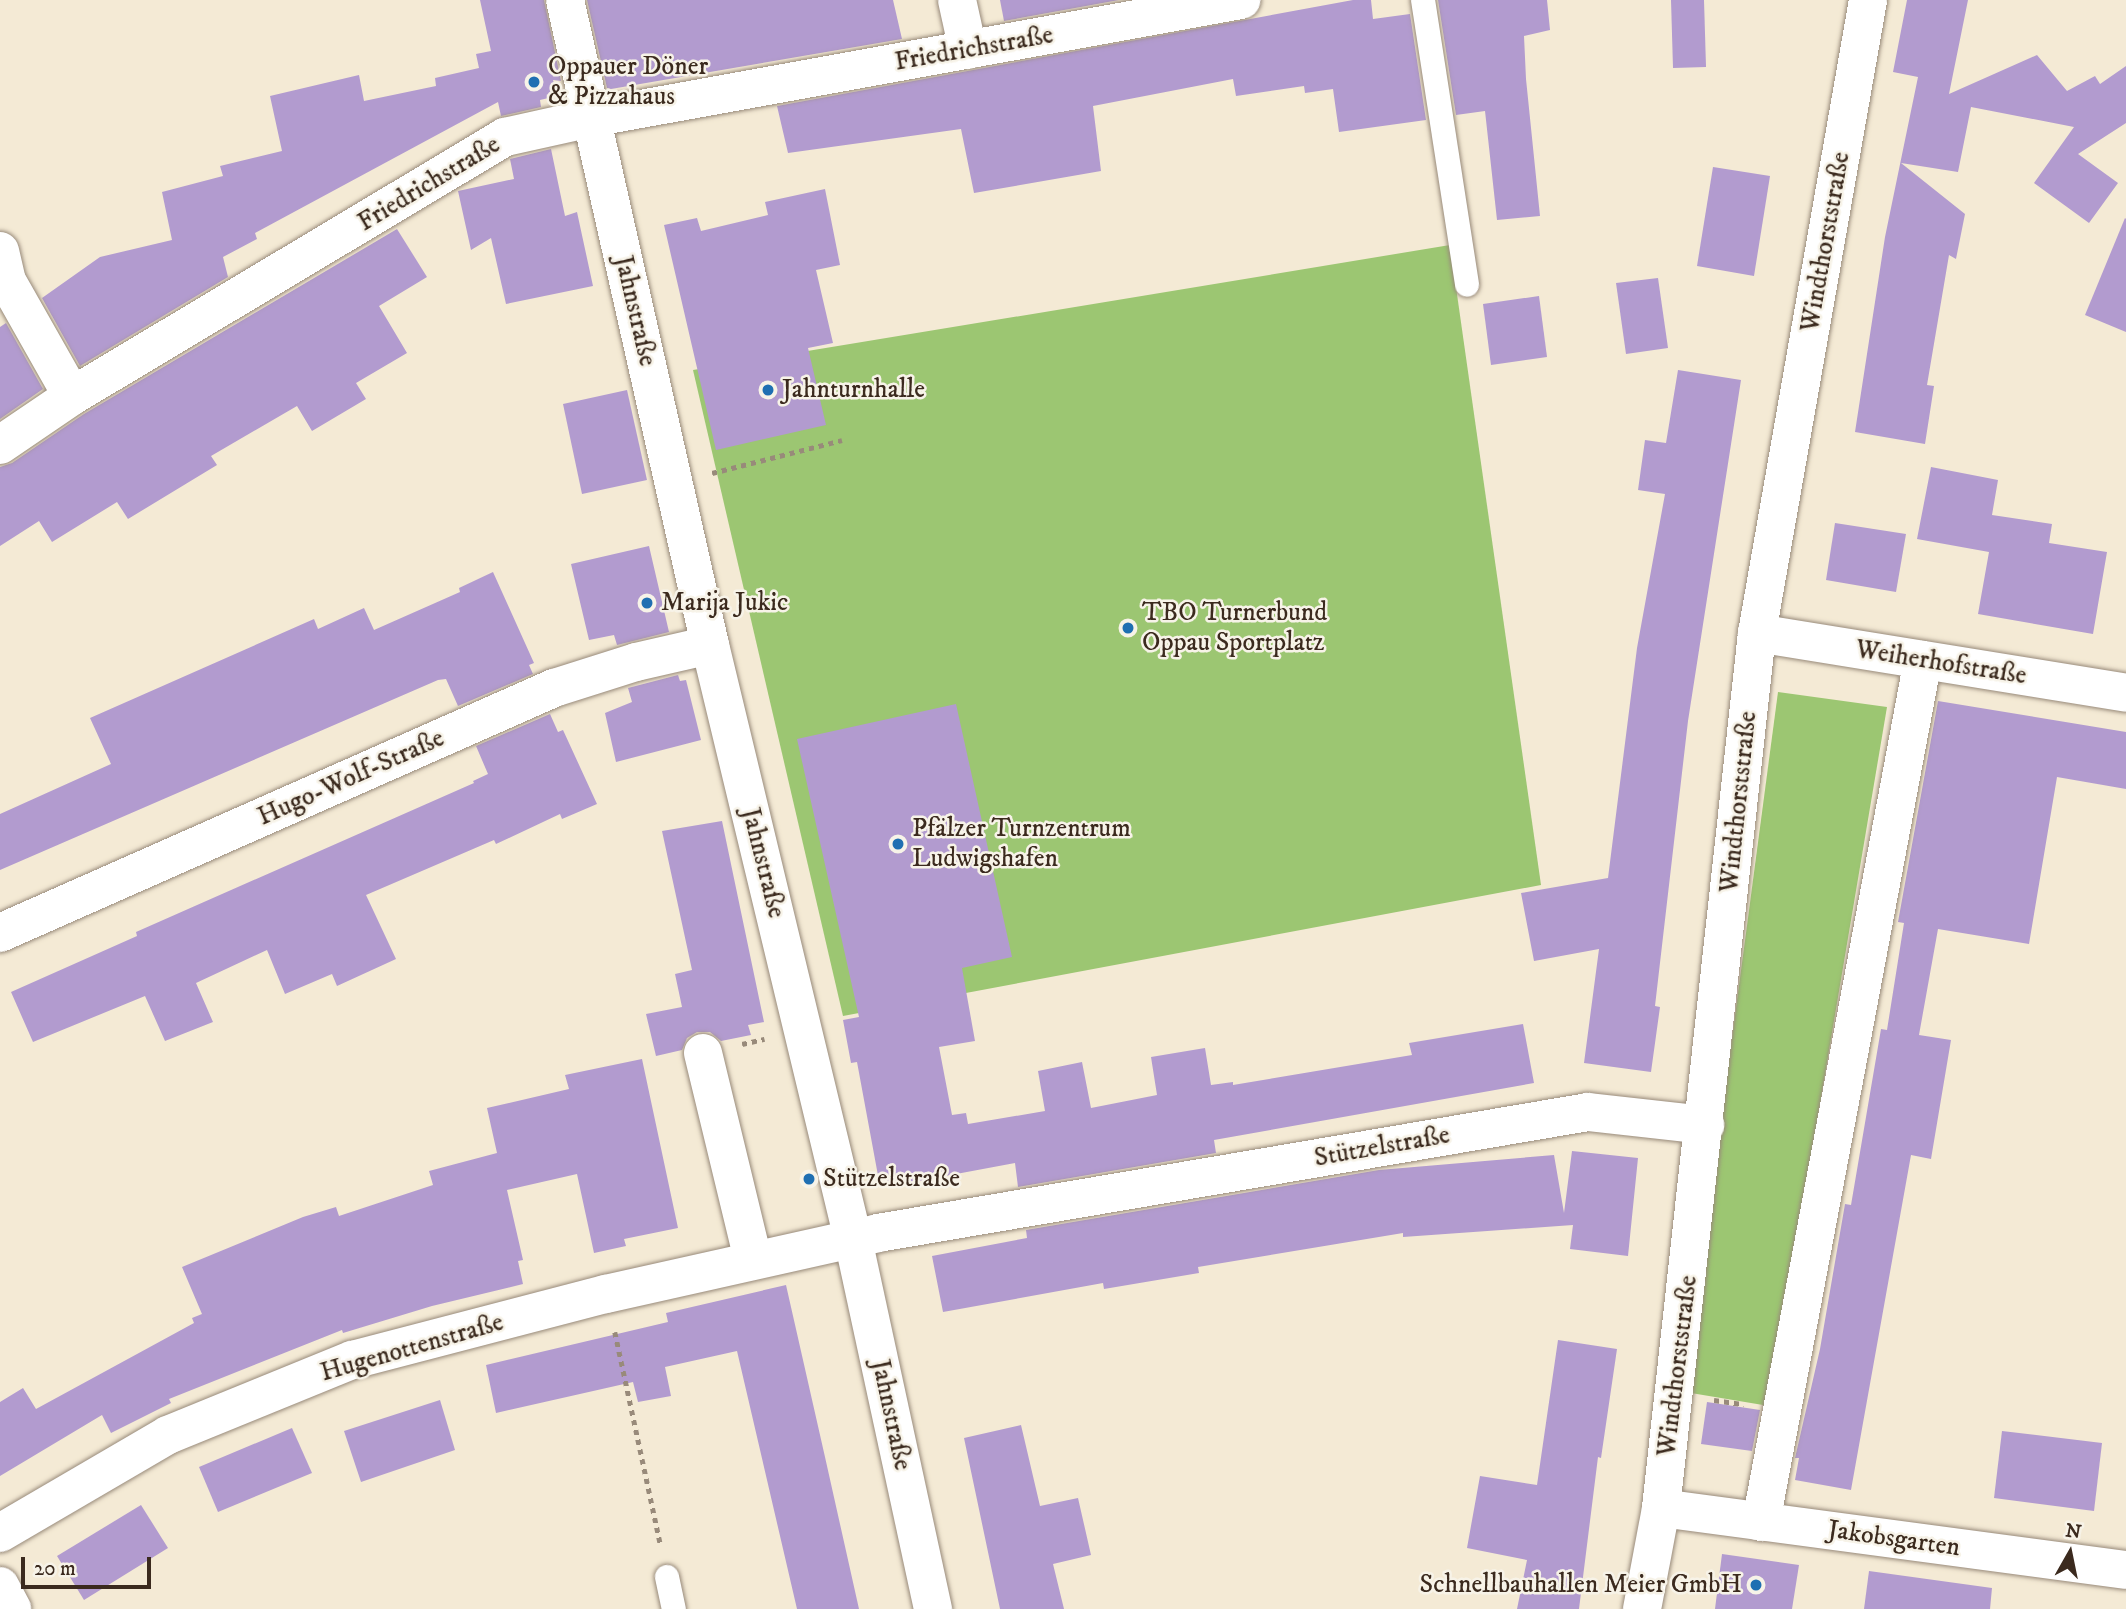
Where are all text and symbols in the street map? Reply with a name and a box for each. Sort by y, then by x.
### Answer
street label: Friedrichstraße [892,20,1056,78]
place label: Oppauer Döner & Pizzahaus [548,51,708,112]
marker: Oppauer Döner & Pizzahaus [526,74,542,90]
street label: Friedrichstraße [352,129,506,239]
street label: Windthorststraße [1795,150,1857,334]
street label: Jahnstraße [607,253,663,369]
place label: Jahnturnhalle [782,374,925,406]
marker: Jahnturnhalle [760,382,776,398]
place label: Marija Jukic [661,587,788,619]
marker: Marija Jukic [639,595,655,611]
place label: TBO Turnerbund Oppau Sportplatz [1142,597,1327,658]
marker: TBO Turnerbund Oppau Sportplatz [1120,620,1136,636]
street label: Weiherhofstraße [1853,634,2029,692]
street label: Windthorststraße [1714,710,1764,894]
street label: Hugo-Wolf-Straße [253,723,449,833]
street label: Jahnstraße [734,805,792,921]
place label: Pfälzer Turnzentrum Ludwigshafen [912,813,1131,874]
marker: Pfälzer Turnzentrum Ludwigshafen [890,836,906,852]
street label: Stützelstraße [1312,1120,1452,1174]
place label: Stützelstraße [823,1163,960,1195]
marker: Stützelstraße [801,1171,817,1187]
street label: Windthorststraße [1651,1274,1705,1458]
street label: Hugenottenstraße [317,1307,507,1389]
street label: Jahnstraße [864,1357,918,1473]
street label: Jakobsgarten [1826,1514,1962,1564]
north arrow [2035,1518,2105,1588]
text: N [2064,1519,2083,1544]
scale bar [24,1542,154,1586]
text: 20 m [34,1556,76,1582]
place label: Schnellbauhallen Meier GmbH [1420,1569,1742,1601]
marker: Schnellbauhallen Meier GmbH [1748,1577,1764,1593]

